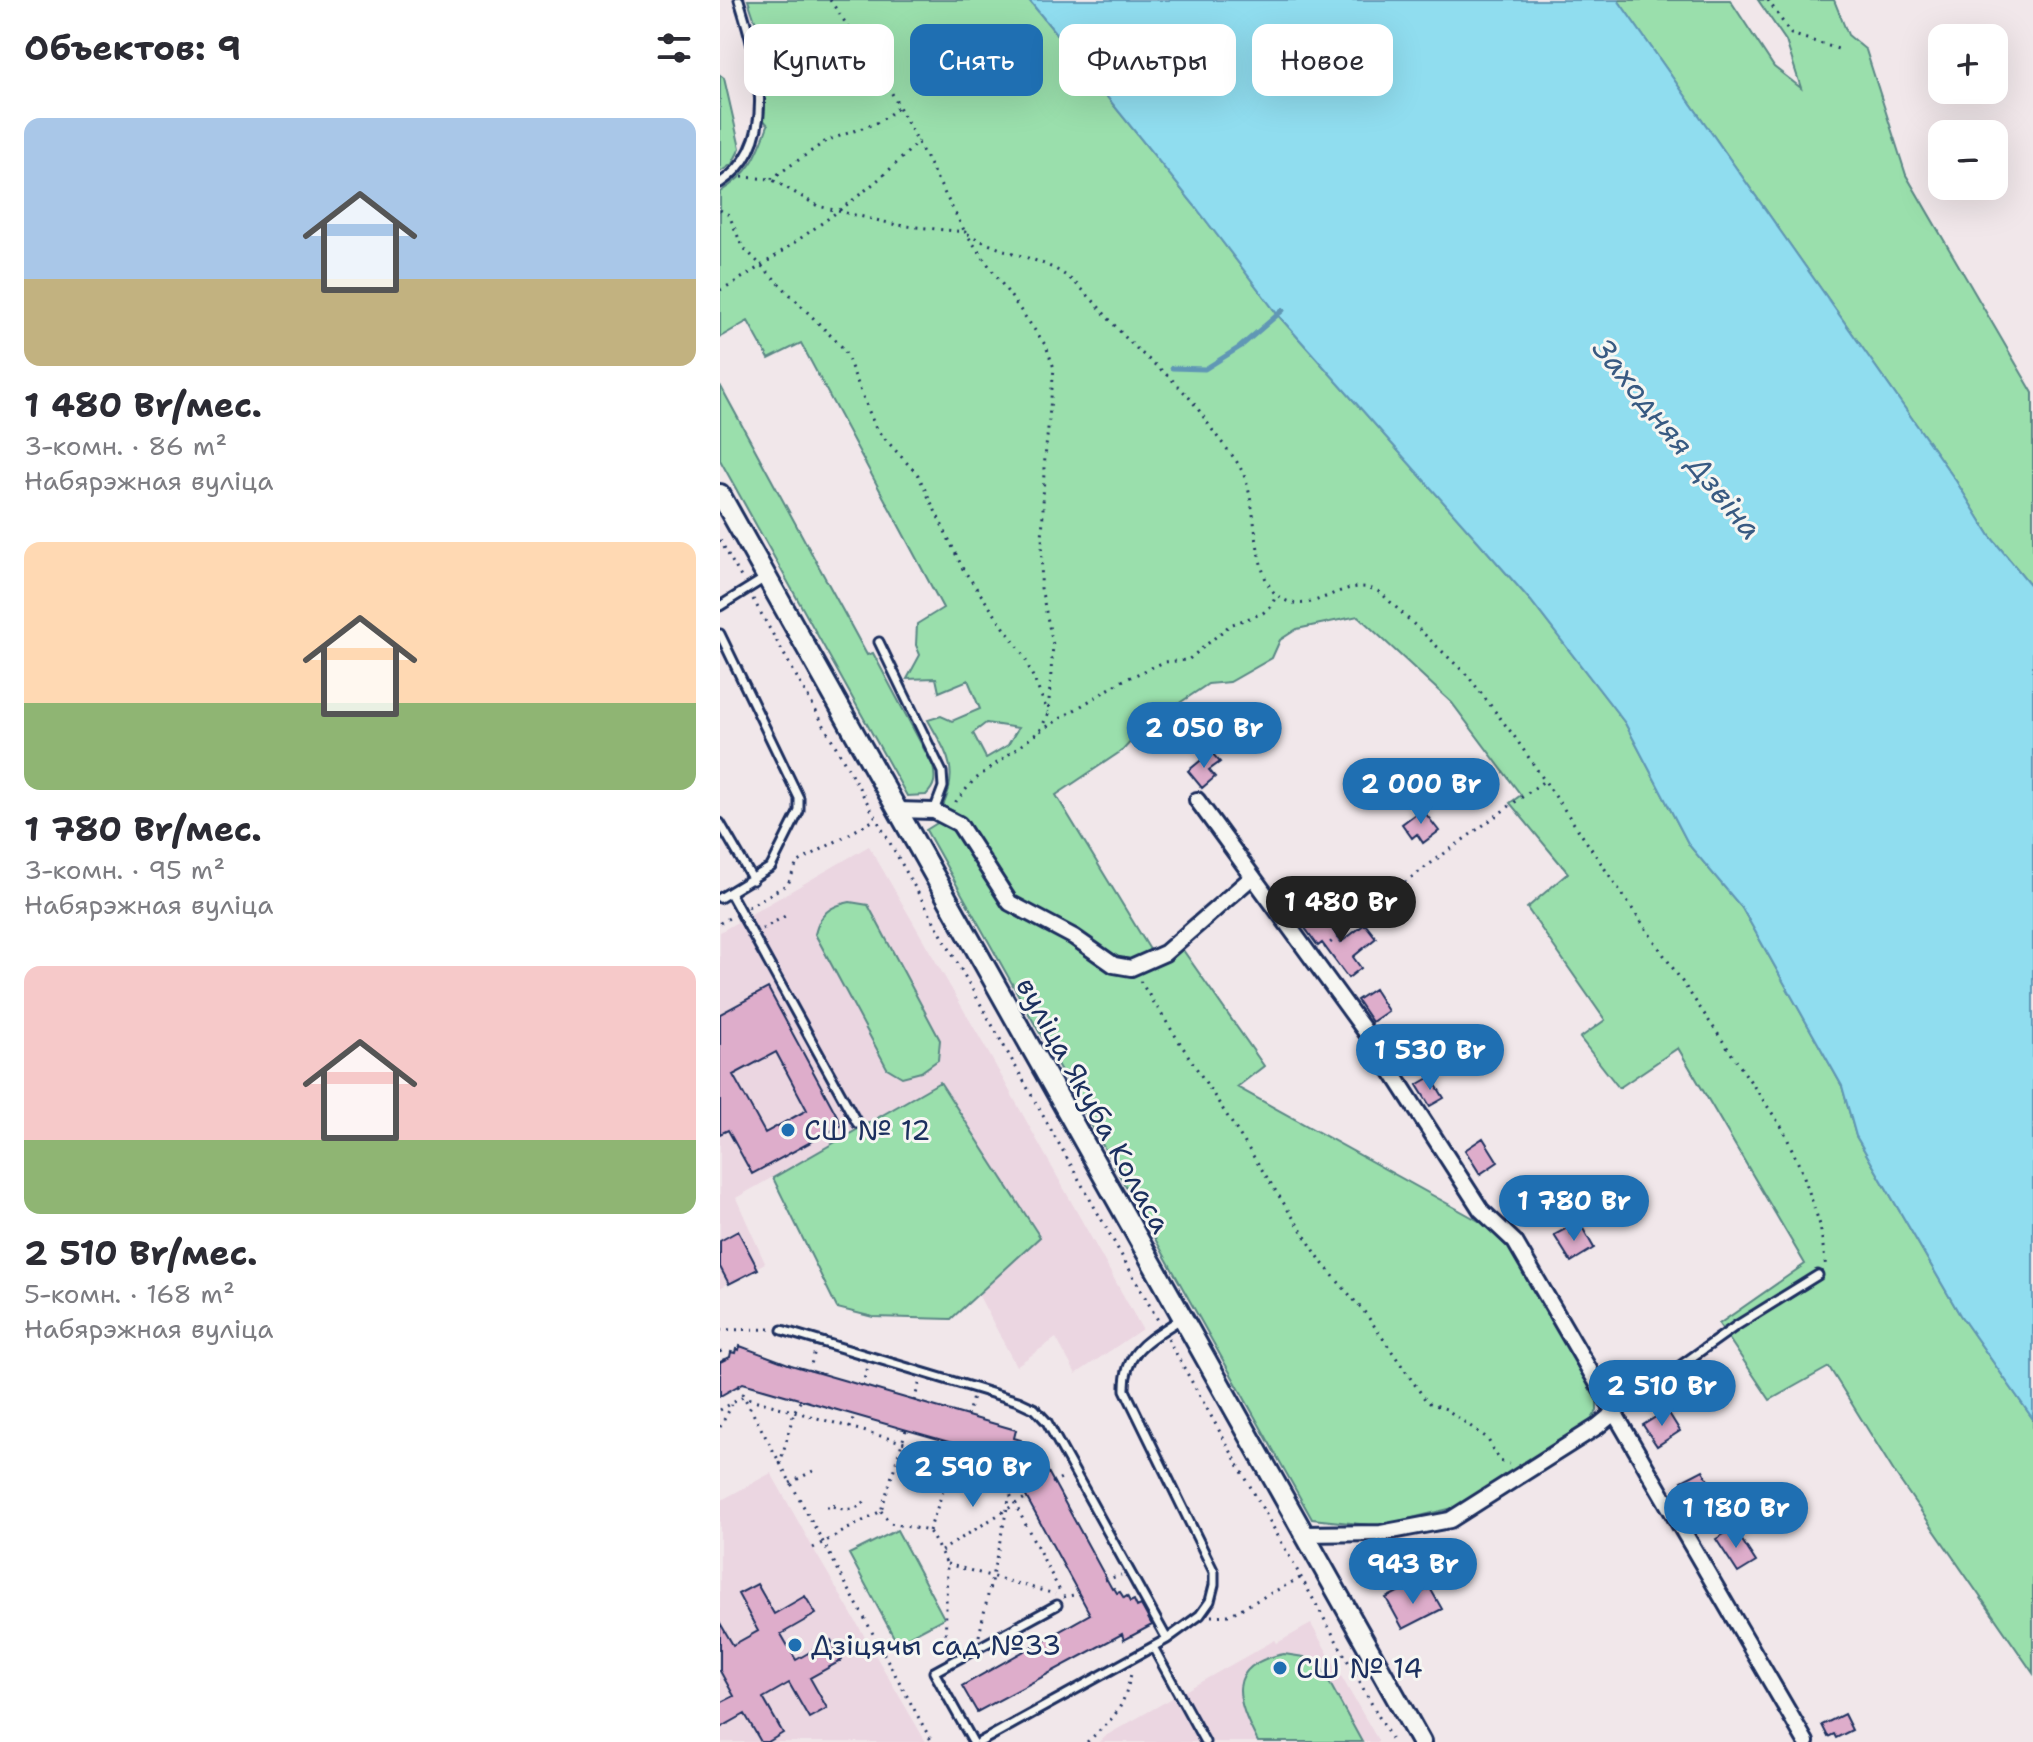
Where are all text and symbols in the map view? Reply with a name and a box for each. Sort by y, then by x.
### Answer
chip: Купить [744,24,894,96]
chip: Снять [910,24,1043,96]
chip: Фильтры [1059,24,1236,96]
chip: Новое [1252,24,1393,96]
map controls [1928,24,2008,200]
button: + [1928,24,2008,104]
text: Объектов: 9 [24,25,241,71]
icon: filters [652,26,696,70]
button: − [1928,120,2008,200]
icon: home [288,170,432,314]
water label: Заходняя Дзвіна [1583,329,1771,548]
text: 1 480 Br/мес. [24,382,262,428]
text: 3-комн. · 86 m² [24,428,227,463]
text: Набярэжная вуліца [24,463,273,498]
icon: home [288,594,432,738]
pin: 2 050 Br [1121,702,1287,770]
text: 2 050 Br [1145,710,1263,745]
pin: 2 000 Br [1338,758,1504,826]
text: 2 000 Br [1361,766,1481,801]
text: 1 780 Br/мес. [24,806,262,852]
text: 3-комн. · 95 m² [24,852,225,887]
pin: 1 480 Br [1258,876,1424,944]
text: 1 480 Br [1284,884,1398,919]
text: Набярэжная вуліца [24,887,273,922]
street label: вуліца Якуба Коласа [1008,970,1180,1240]
icon: home [288,1018,432,1162]
pin: 1 530 Br [1347,1024,1513,1092]
text: 1 530 Br [1374,1032,1486,1067]
place label: СШ № 12 [804,1111,931,1149]
marker: СШ № 12 [779,1121,797,1139]
pin: 1 780 Br [1491,1175,1657,1243]
text: 1 780 Br [1517,1183,1631,1218]
text: 2 510 Br/мес. [24,1230,257,1276]
text: 5-комн. · 168 m² [24,1276,235,1311]
text: Набярэжная вуліца [24,1311,273,1346]
pin: 2 510 Br [1579,1360,1745,1428]
text: 2 510 Br [1607,1368,1717,1403]
pin: 2 590 Br [890,1441,1056,1509]
text: 2 590 Br [914,1449,1032,1484]
pin: 1 180 Br [1653,1482,1819,1550]
text: 1 180 Br [1682,1490,1790,1525]
pin: 943 Br [1348,1538,1478,1606]
text: 943 Br [1367,1546,1459,1581]
place label: Дзіцячы сад №33 [811,1626,1061,1664]
marker: Дзіцячы сад №33 [786,1636,804,1654]
place label: СШ № 14 [1296,1649,1423,1687]
marker: СШ № 14 [1271,1659,1289,1677]

